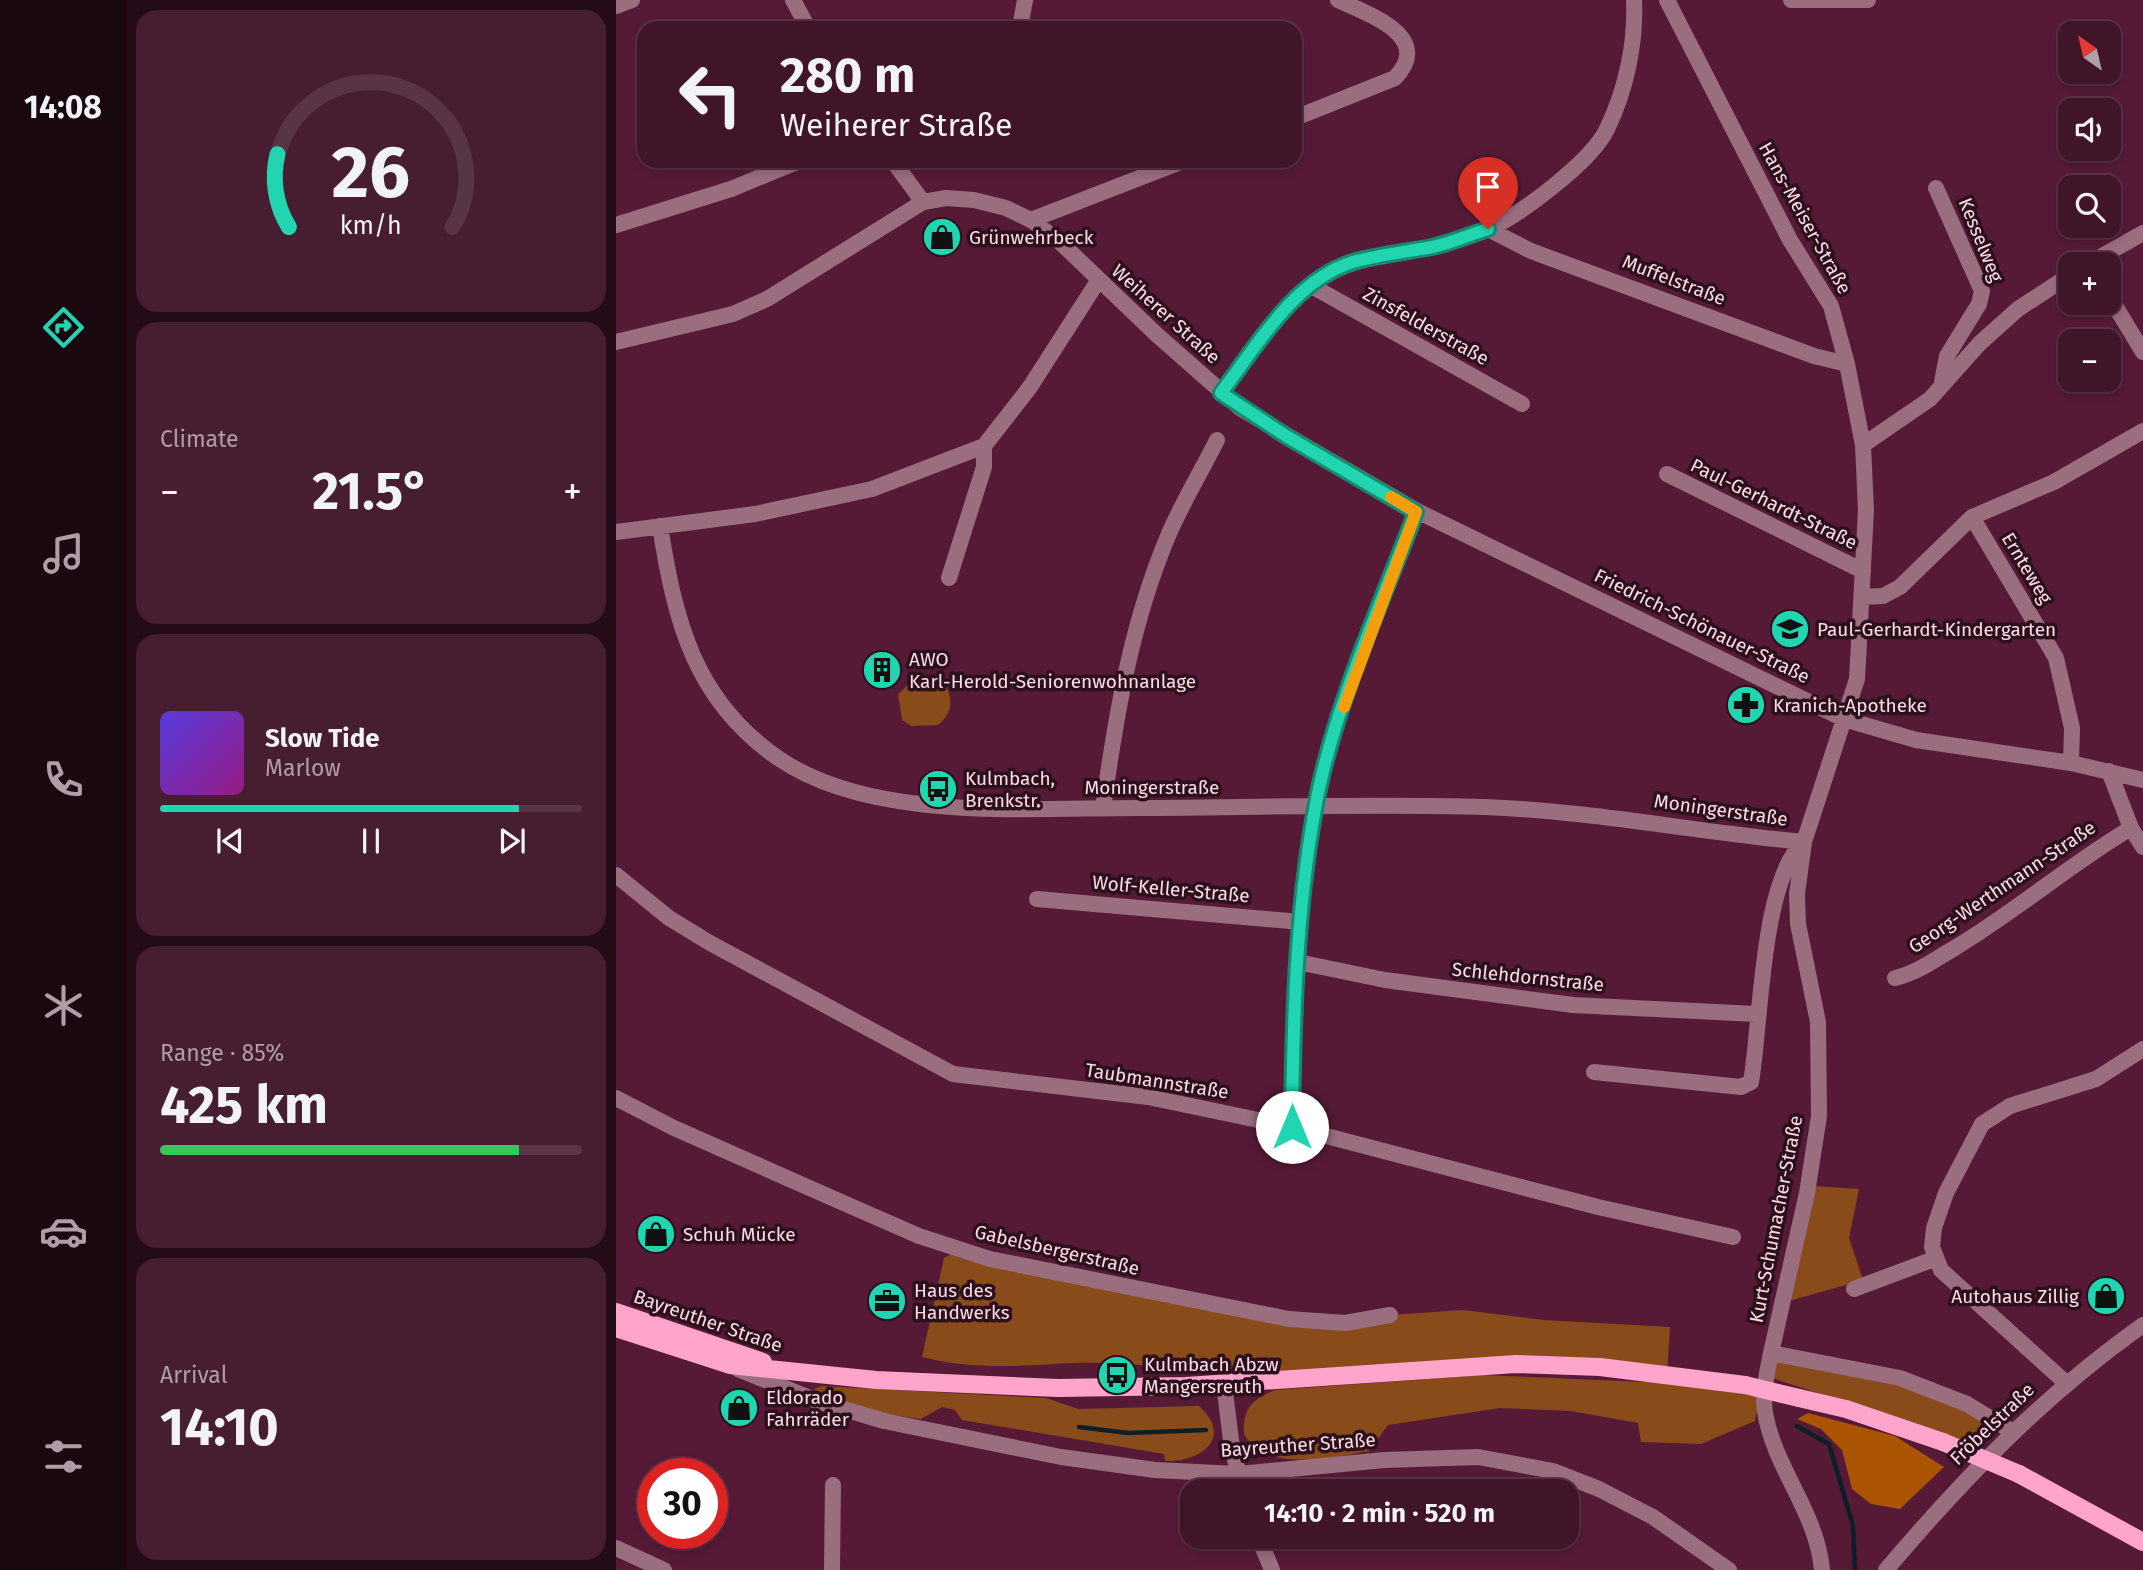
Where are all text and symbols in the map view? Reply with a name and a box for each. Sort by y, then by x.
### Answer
north arrow [2058,21,2121,84]
map controls [2058,21,2121,392]
text: 280 m [780,46,916,105]
icon: left [665,49,756,140]
text: 14:08 [24,88,102,126]
button: sound [2058,98,2121,161]
text: Weiherer Straße [780,106,1012,144]
text: 26 [332,129,410,216]
street label: Hans-Meiser-Straße [1754,138,1856,298]
pin [1458,157,1518,229]
icon: arrive [1469,168,1507,206]
button: search [2058,175,2121,238]
street label: Kesselweg [1954,195,2008,285]
text: km/h [340,211,402,241]
shop icon: Grünwehrbeck [921,216,963,258]
place label: Grünwehrbeck [969,226,1094,249]
street label: Muffelstraße [1619,250,1729,310]
button: + [2058,252,2121,315]
street label: Weiherer Straße [1107,259,1225,369]
street label: Zinsfelderstraße [1359,282,1493,370]
icon: directions [39,303,88,352]
button: − [2058,329,2121,392]
text: Climate [160,425,239,453]
street label: Paul-Gerhardt-Straße [1687,454,1861,554]
text: 21.5° [312,460,430,523]
text: − [160,469,179,515]
text: + [563,469,582,515]
street label: Ernteweg [1997,528,2057,608]
icon: music [39,529,88,578]
street label: Friedrich-Schönauer-Straße [1591,564,1813,688]
school or university icon: Paul-Gerhardt-Kindergarten [1769,608,1811,650]
place label: Paul-Gerhardt-Kindergarten [1817,618,2056,641]
place label: AWO Karl-Herold-Seniorenwohnanlage [909,648,1196,693]
building icon: AWO Karl-Herold-Seniorenwohnanlage [861,649,903,691]
pharmacy icon: Kranich-Apotheke [1725,684,1767,726]
place label: Kranich-Apotheke [1773,694,1927,717]
text: Slow Tide [265,723,380,754]
text: Marlow [265,754,341,782]
icon: phone [39,755,88,804]
place label: Kulmbach, Brenkstr. [965,767,1055,812]
bus stop icon: Kulmbach, Brenkstr. [917,768,959,810]
street label: Moningerstraße [1085,776,1219,799]
street label: Moningerstraße [1653,789,1789,831]
street label: Georg-Werthmann-Straße [1904,816,2100,958]
icon: previous [211,822,249,860]
icon: pause [352,822,390,860]
icon: next [493,822,531,860]
street label: Wolf-Keller-Straße [1091,871,1251,907]
street label: Schlehdornstraße [1451,958,1605,996]
icon: climate [39,981,88,1030]
text: Range · 85% [160,1039,284,1067]
street label: Taubmannstraße [1084,1058,1230,1104]
text: 425 km [160,1074,328,1137]
position arrow [1255,1090,1329,1164]
street label: Kurt-Schumacher-Straße [1745,1113,1807,1325]
icon: car [39,1207,88,1256]
shop icon: Schuh Mücke [635,1213,677,1255]
street label: Gabelsbergerstraße [972,1220,1142,1280]
place label: Schuh Mücke [683,1223,796,1246]
shop icon: Autohaus Zillig [2085,1275,2127,1317]
place label: Haus des Handwerks [914,1279,1010,1324]
office icon: Haus des Handwerks [866,1280,908,1322]
street label: Bayreuther Straße [631,1285,785,1357]
place label: Autohaus Zillig [1951,1285,2079,1308]
place label: Kulmbach Abzw Mangersreuth [1144,1353,1279,1398]
bus stop icon: Kulmbach Abzw Mangersreuth [1096,1354,1138,1396]
text: Arrival [160,1361,227,1389]
street label: Fröbelstraße [1945,1378,2039,1470]
place label: Eldorado Fahrräder [766,1386,850,1431]
shop icon: Eldorado Fahrräder [718,1387,760,1429]
text: 14:10 [160,1396,279,1459]
street label: Bayreuther Straße [1220,1428,1376,1462]
icon: filters [39,1432,88,1481]
speed limit sign: 30 [637,1458,728,1549]
text: 14:10 · 2 min · 520 m [1264,1498,1495,1529]

